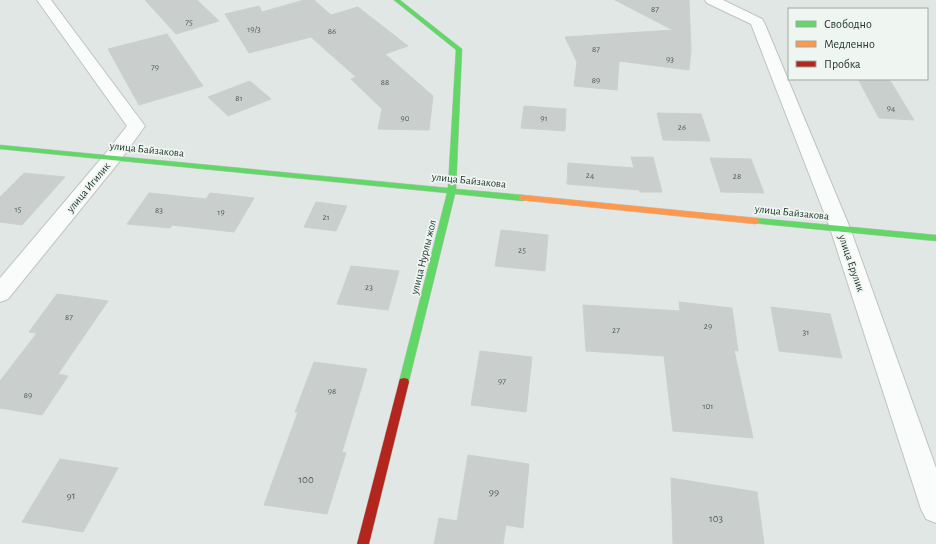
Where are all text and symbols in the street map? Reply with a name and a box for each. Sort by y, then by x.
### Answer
house number: 87 [651,5,659,14]
legend [788,8,928,80]
house number: 75 [185,18,193,27]
text: Свободно [824,18,872,30]
house number: 19/3 [247,25,261,34]
house number: 86 [328,27,336,36]
text: Медленно [824,38,875,50]
house number: 87 [592,45,600,54]
house number: 93 [666,55,674,64]
text: Пробка [824,58,861,70]
house number: 79 [151,63,159,72]
house number: 89 [592,76,600,85]
house number: 88 [381,78,389,87]
house number: 81 [235,94,243,103]
house number: 94 [887,104,896,113]
house number: 90 [401,114,410,123]
house number: 91 [540,114,548,123]
house number: 26 [678,123,686,132]
street label: улица Байзакова [108,140,185,159]
street label: улица Игилик [64,160,112,215]
street label: улица Байзакова [430,171,507,190]
house number: 24 [586,171,595,180]
house number: 28 [733,172,741,181]
street label: улица Байзакова [753,203,830,222]
house number: 15 [15,205,22,214]
house number: 83 [155,206,163,215]
house number: 19 [217,208,225,217]
house number: 21 [322,213,330,222]
street label: улица Нурлы жол [409,219,438,297]
street label: улица Ерулик [836,232,866,293]
house number: 25 [518,246,526,255]
house number: 23 [365,283,373,292]
house number: 87 [65,313,73,322]
house number: 29 [704,322,712,331]
house number: 27 [612,326,620,335]
house number: 31 [803,328,809,337]
house number: 97 [498,377,506,386]
house number: 98 [328,387,336,396]
house number: 89 [24,391,32,400]
house number: 101 [703,402,713,411]
house number: 100 [298,474,314,485]
house number: 99 [489,486,499,497]
house number: 91 [67,490,75,501]
house number: 103 [709,513,724,524]

